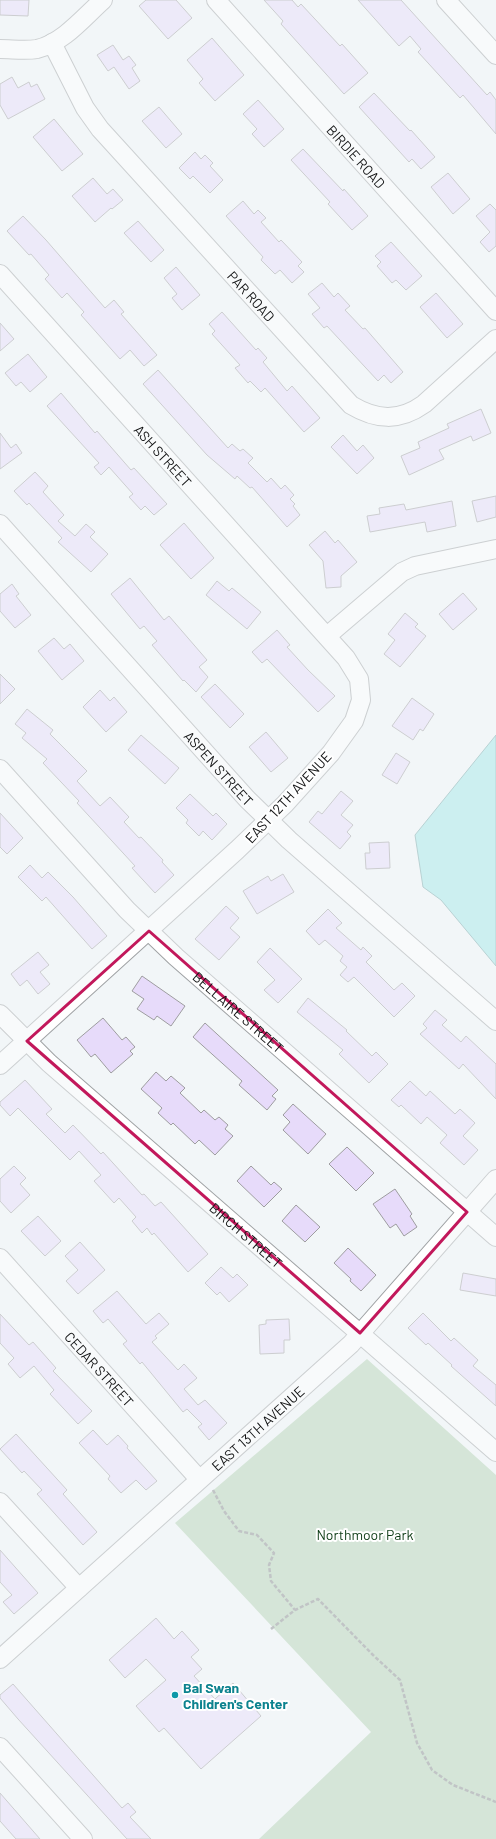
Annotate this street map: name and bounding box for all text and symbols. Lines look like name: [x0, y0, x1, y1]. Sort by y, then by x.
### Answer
street label: BIRDIE ROAD: [324, 121, 389, 191]
street label: PAR ROAD: [224, 267, 279, 324]
street label: ASH STREET: [131, 421, 196, 490]
street label: ASPEN STREET: [181, 727, 257, 809]
street label: EAST 12TH AVENUE: [241, 748, 335, 846]
street label: BELLAIRE STREET: [190, 968, 288, 1056]
street label: BIRCH STREET: [207, 1199, 286, 1271]
street label: CEDAR STREET: [62, 1328, 138, 1410]
street label: EAST 13TH AVENUE: [208, 1382, 307, 1474]
park label: Northmoor Park: [316, 1526, 414, 1543]
place label: Bal Swan Children's Center: [183, 1679, 288, 1712]
marker: Bal Swan Children's Center: [170, 1690, 180, 1700]

